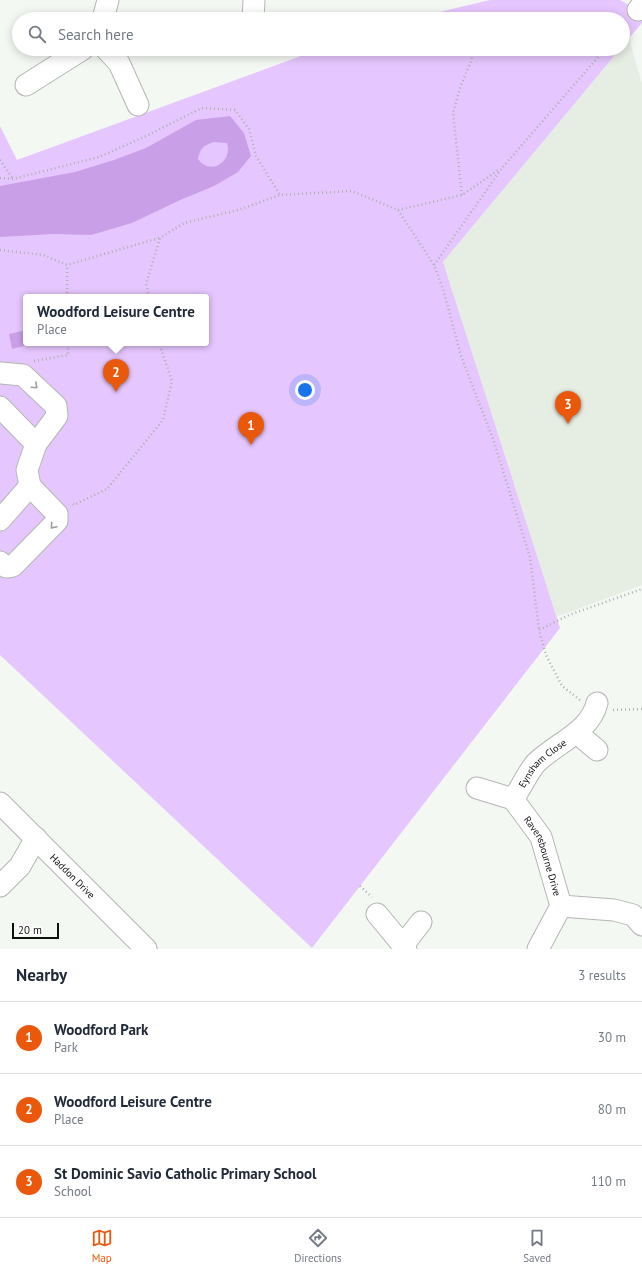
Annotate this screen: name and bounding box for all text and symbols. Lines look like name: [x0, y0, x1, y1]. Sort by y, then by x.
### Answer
search box: [12, 12, 630, 56]
icon: search: [26, 23, 48, 45]
text: Search here: [58, 25, 134, 44]
popup: [23, 294, 209, 346]
text: Woodford Leisure Centre: [37, 302, 195, 321]
text: Place: [37, 321, 67, 338]
pin: 2: [103, 359, 129, 392]
your location: [295, 380, 315, 400]
one-way arrow: [30, 381, 38, 388]
pin: 3: [555, 391, 581, 424]
pin: 1: [238, 412, 264, 445]
one-way arrow: [50, 521, 57, 529]
street label: Eynsham Close: [516, 736, 569, 790]
street label: Ravensbourne Drive: [521, 814, 564, 898]
street label: Haddon Drive: [47, 851, 98, 901]
scale bar: [12, 921, 59, 940]
text: 20 m: [18, 923, 42, 937]
text: Nearby: [16, 964, 67, 986]
text: 3 results: [578, 967, 626, 984]
text: Woodford Park: [54, 1020, 149, 1039]
text: 1: [25, 1029, 33, 1046]
text: 30 m: [598, 1029, 626, 1046]
text: Park: [54, 1039, 78, 1056]
text: Woodford Leisure Centre: [54, 1092, 212, 1111]
text: 2: [25, 1101, 33, 1118]
text: 80 m: [598, 1101, 626, 1118]
text: Place: [54, 1111, 84, 1128]
text: St Dominic Savio Catholic Primary School: [54, 1164, 317, 1183]
text: 3: [25, 1173, 33, 1190]
text: 110 m: [591, 1173, 626, 1190]
text: School: [54, 1183, 92, 1200]
tab: Map: [91, 1227, 113, 1265]
tab: Directions: [294, 1227, 342, 1265]
tab: Saved: [523, 1227, 551, 1265]

